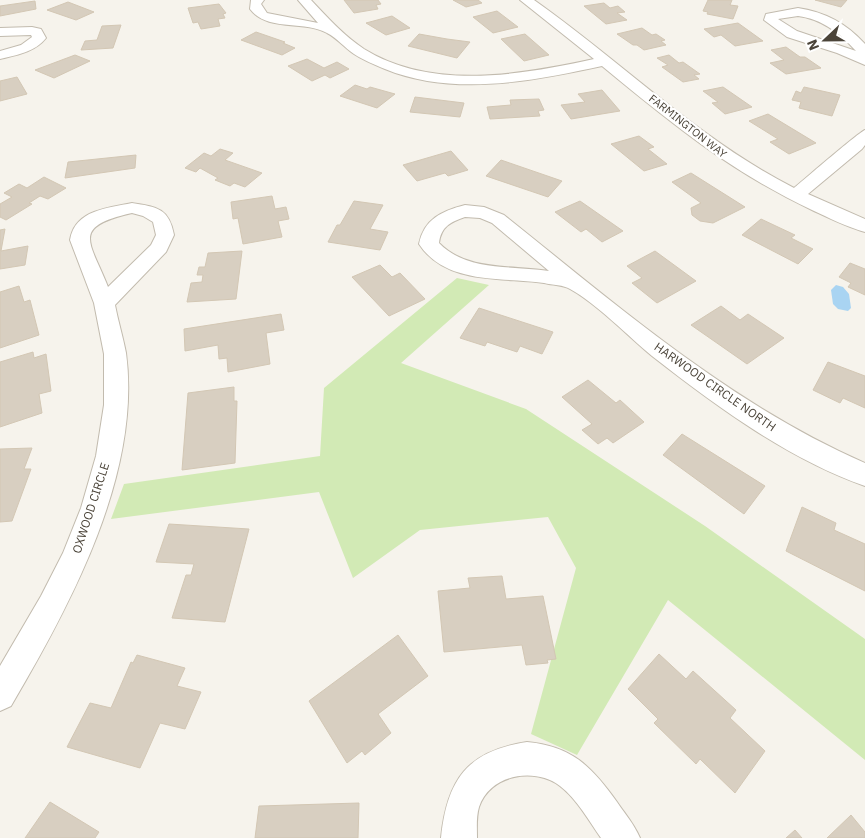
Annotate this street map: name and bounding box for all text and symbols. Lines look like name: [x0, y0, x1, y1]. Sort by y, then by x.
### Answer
north arrow: [800, 15, 850, 65]
text: N: [803, 37, 823, 53]
street label: FARMINGTON WAY: [646, 91, 730, 161]
street label: HARWOOD CIRCLE NORTH: [652, 339, 779, 434]
street label: OXWOOD CIRCLE: [69, 461, 112, 555]

